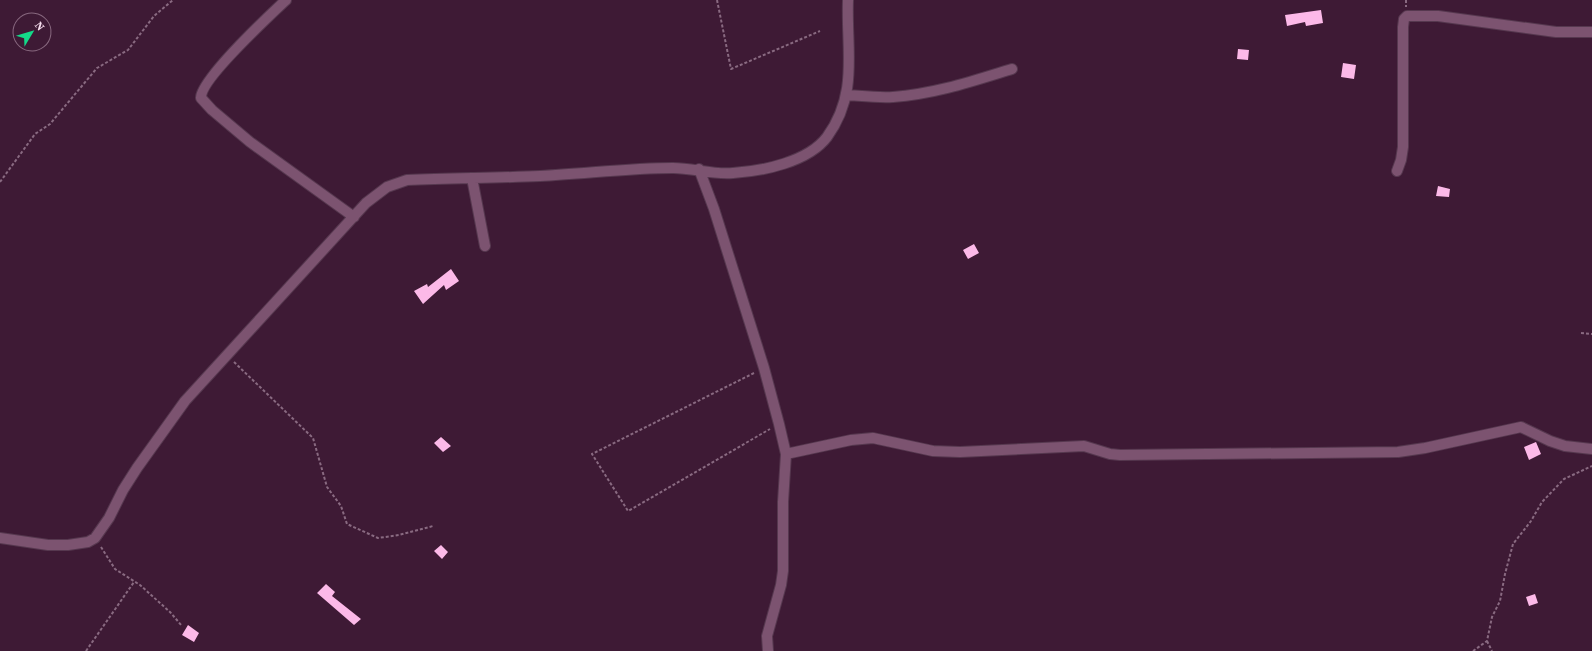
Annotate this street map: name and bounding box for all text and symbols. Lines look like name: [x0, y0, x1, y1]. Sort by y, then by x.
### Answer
north arrow: [12, 12, 52, 52]
text: N: [31, 18, 48, 34]

